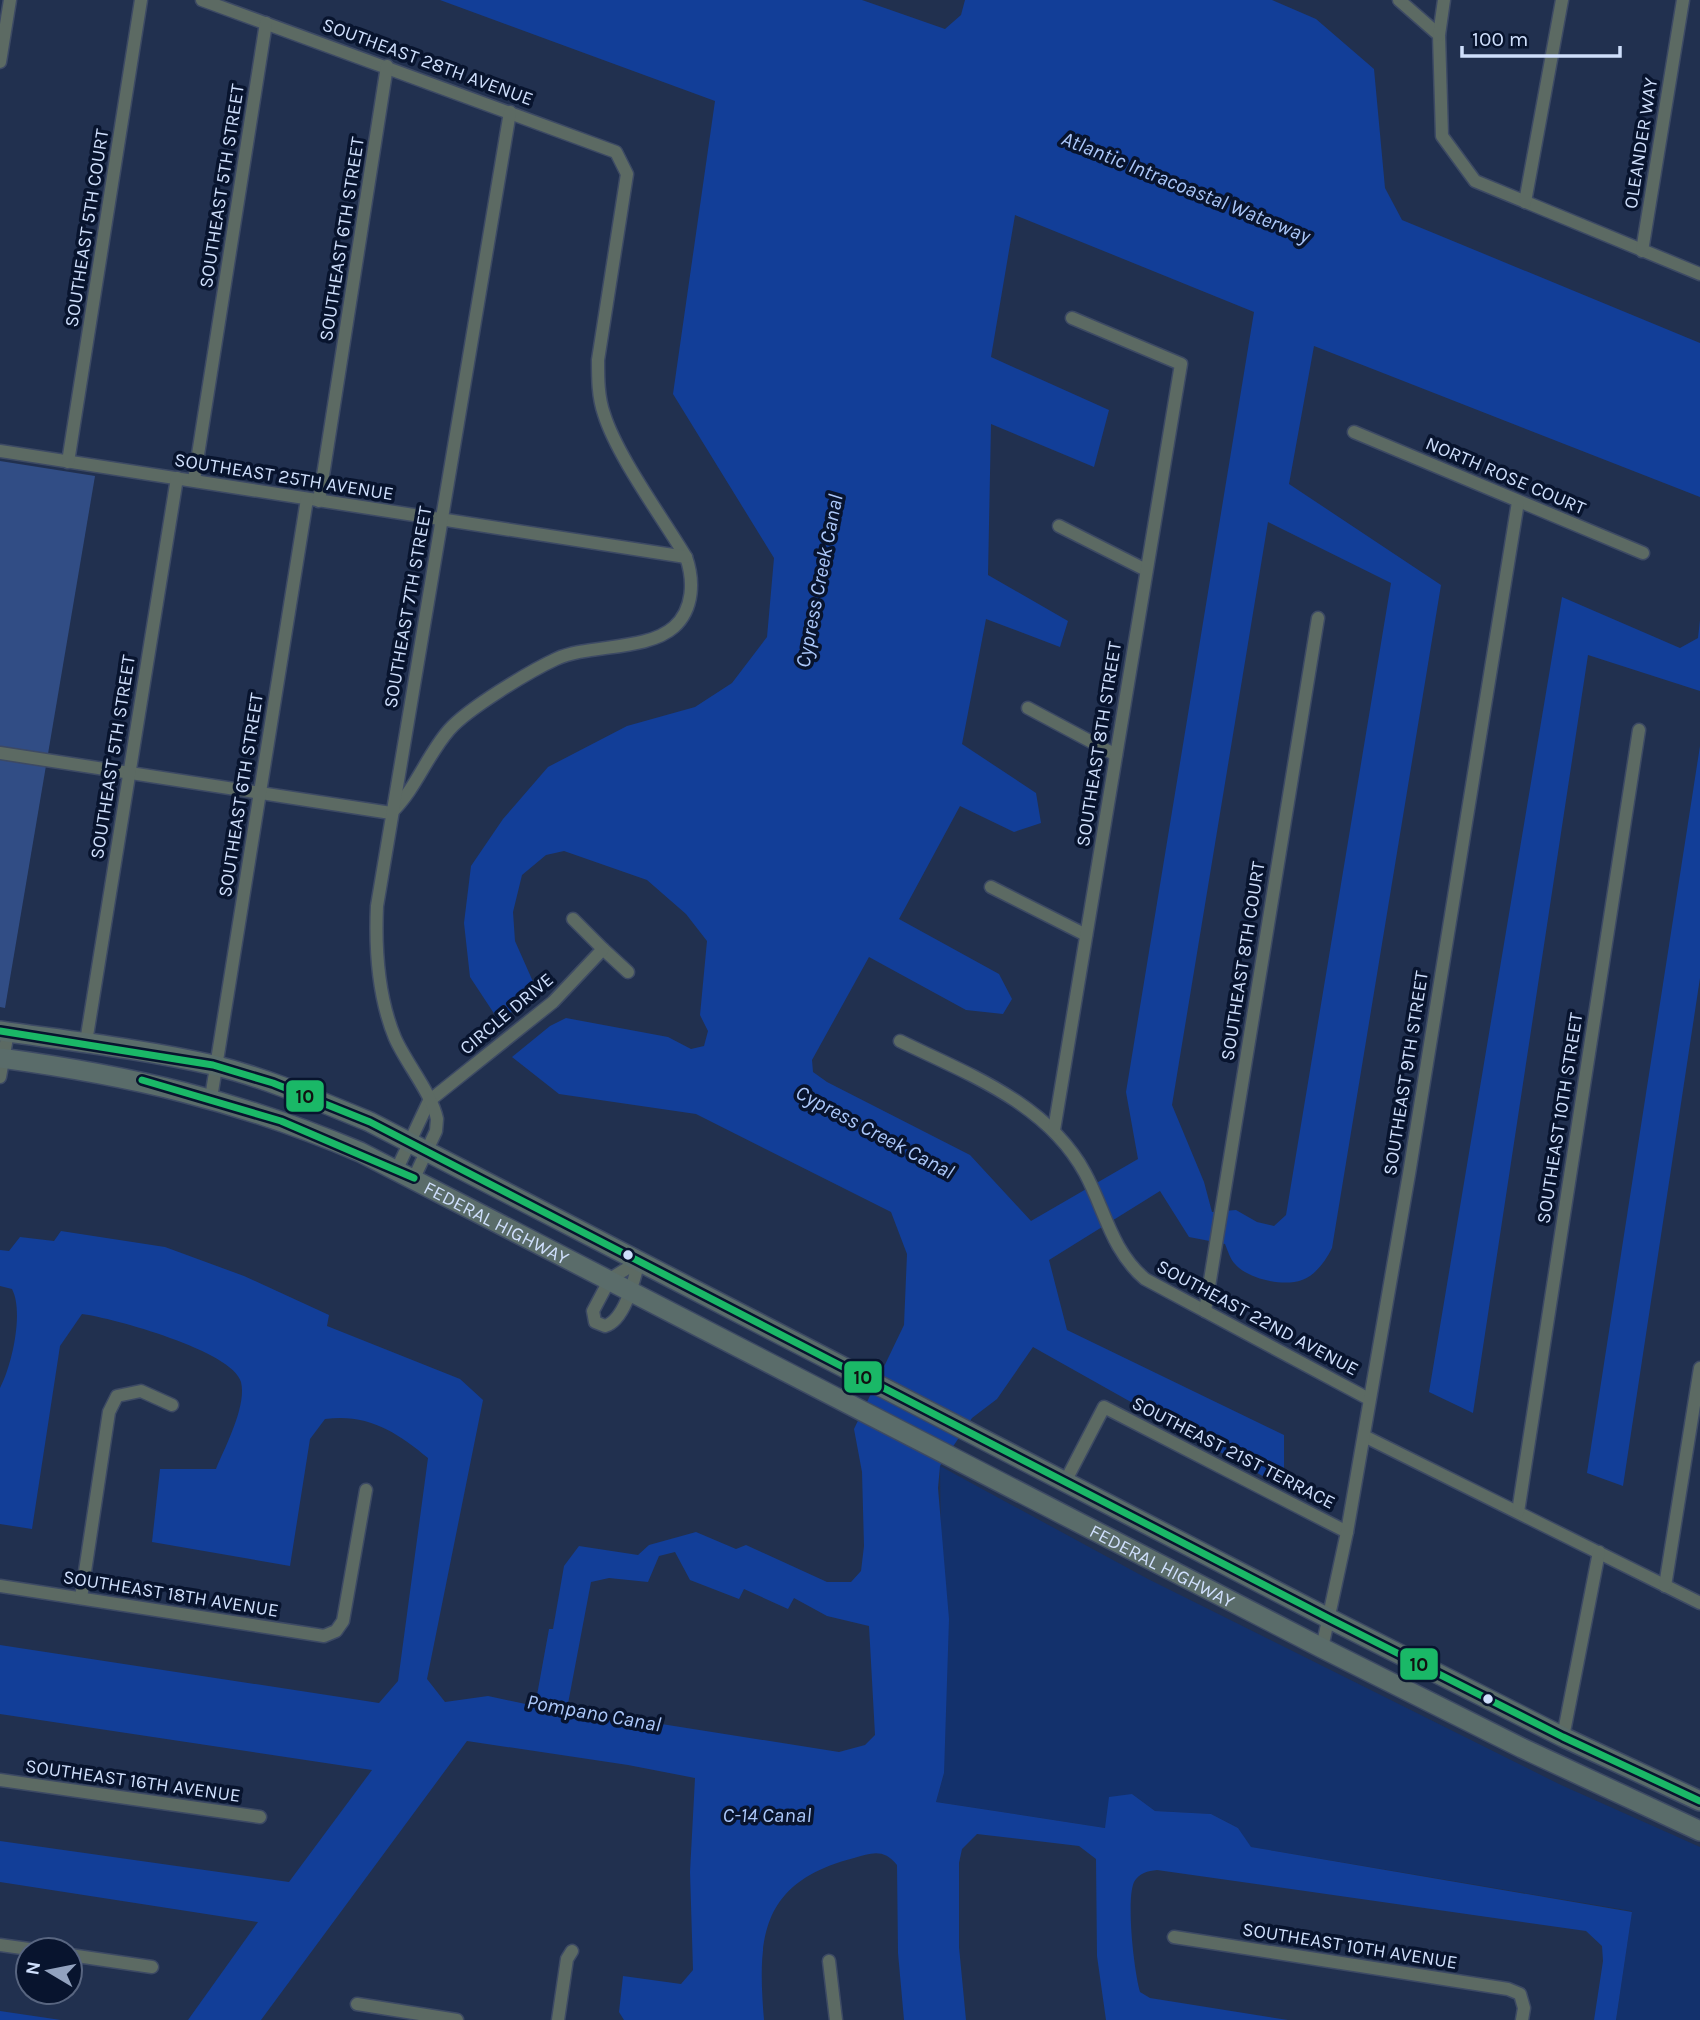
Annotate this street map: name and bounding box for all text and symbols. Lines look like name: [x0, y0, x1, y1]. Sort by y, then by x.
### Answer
street label: SOUTHEAST 28TH AVENUE: [319, 14, 536, 110]
scale bar: [1462, 14, 1620, 58]
text: 100 m: [1472, 27, 1529, 51]
street label: OLEANDER WAY: [1620, 76, 1662, 210]
street label: SOUTHEAST 5TH STREET: [195, 82, 249, 290]
water label: Atlantic Intracoastal Waterway: [1058, 126, 1315, 248]
street label: SOUTHEAST 5TH COURT: [60, 127, 114, 329]
street label: SOUTHEAST 6TH STREET: [315, 135, 369, 343]
street label: NORTH ROSE COURT: [1422, 432, 1589, 520]
street label: SOUTHEAST 25TH AVENUE: [173, 449, 395, 505]
water label: Cypress Creek Canal: [790, 492, 848, 670]
street label: SOUTHEAST 7TH STREET: [379, 504, 437, 710]
street label: SOUTHEAST 8TH STREET: [1072, 640, 1126, 848]
street label: SOUTHEAST 5TH STREET: [86, 653, 140, 861]
street label: SOUTHEAST 6TH STREET: [214, 691, 268, 899]
street label: SOUTHEAST 8TH COURT: [1216, 860, 1270, 1062]
street label: CIRCLE DRIVE: [455, 968, 558, 1059]
street label: SOUTHEAST 9TH STREET: [1379, 969, 1433, 1177]
street label: SOUTHEAST 10TH STREET: [1532, 1011, 1588, 1225]
line badge: 10: [285, 1079, 325, 1113]
water label: Cypress Creek Canal: [792, 1080, 958, 1184]
text: 10: [296, 1086, 314, 1108]
street label: FEDERAL HIGHWAY: [420, 1177, 573, 1270]
unlabelled marker: [621, 1248, 635, 1262]
street label: SOUTHEAST 22ND AVENUE: [1153, 1255, 1362, 1380]
line badge: 10: [843, 1360, 883, 1394]
text: 10: [854, 1367, 872, 1389]
street label: SOUTHEAST 21ST TERRACE: [1128, 1392, 1339, 1514]
street label: FEDERAL HIGHWAY: [1086, 1520, 1239, 1613]
street label: SOUTHEAST 18TH AVENUE: [61, 1566, 280, 1622]
line badge: 10: [1399, 1647, 1439, 1681]
text: 10: [1410, 1654, 1428, 1676]
water label: Pompano Canal: [525, 1689, 663, 1737]
unlabelled marker: [1481, 1692, 1495, 1706]
street label: SOUTHEAST 16TH AVENUE: [24, 1755, 242, 1807]
water label: C-14 Canal: [723, 1803, 811, 1827]
street label: SOUTHEAST 10TH AVENUE: [1241, 1918, 1459, 1974]
north arrow: [14, 1936, 84, 2006]
text: N: [21, 1960, 45, 1977]

